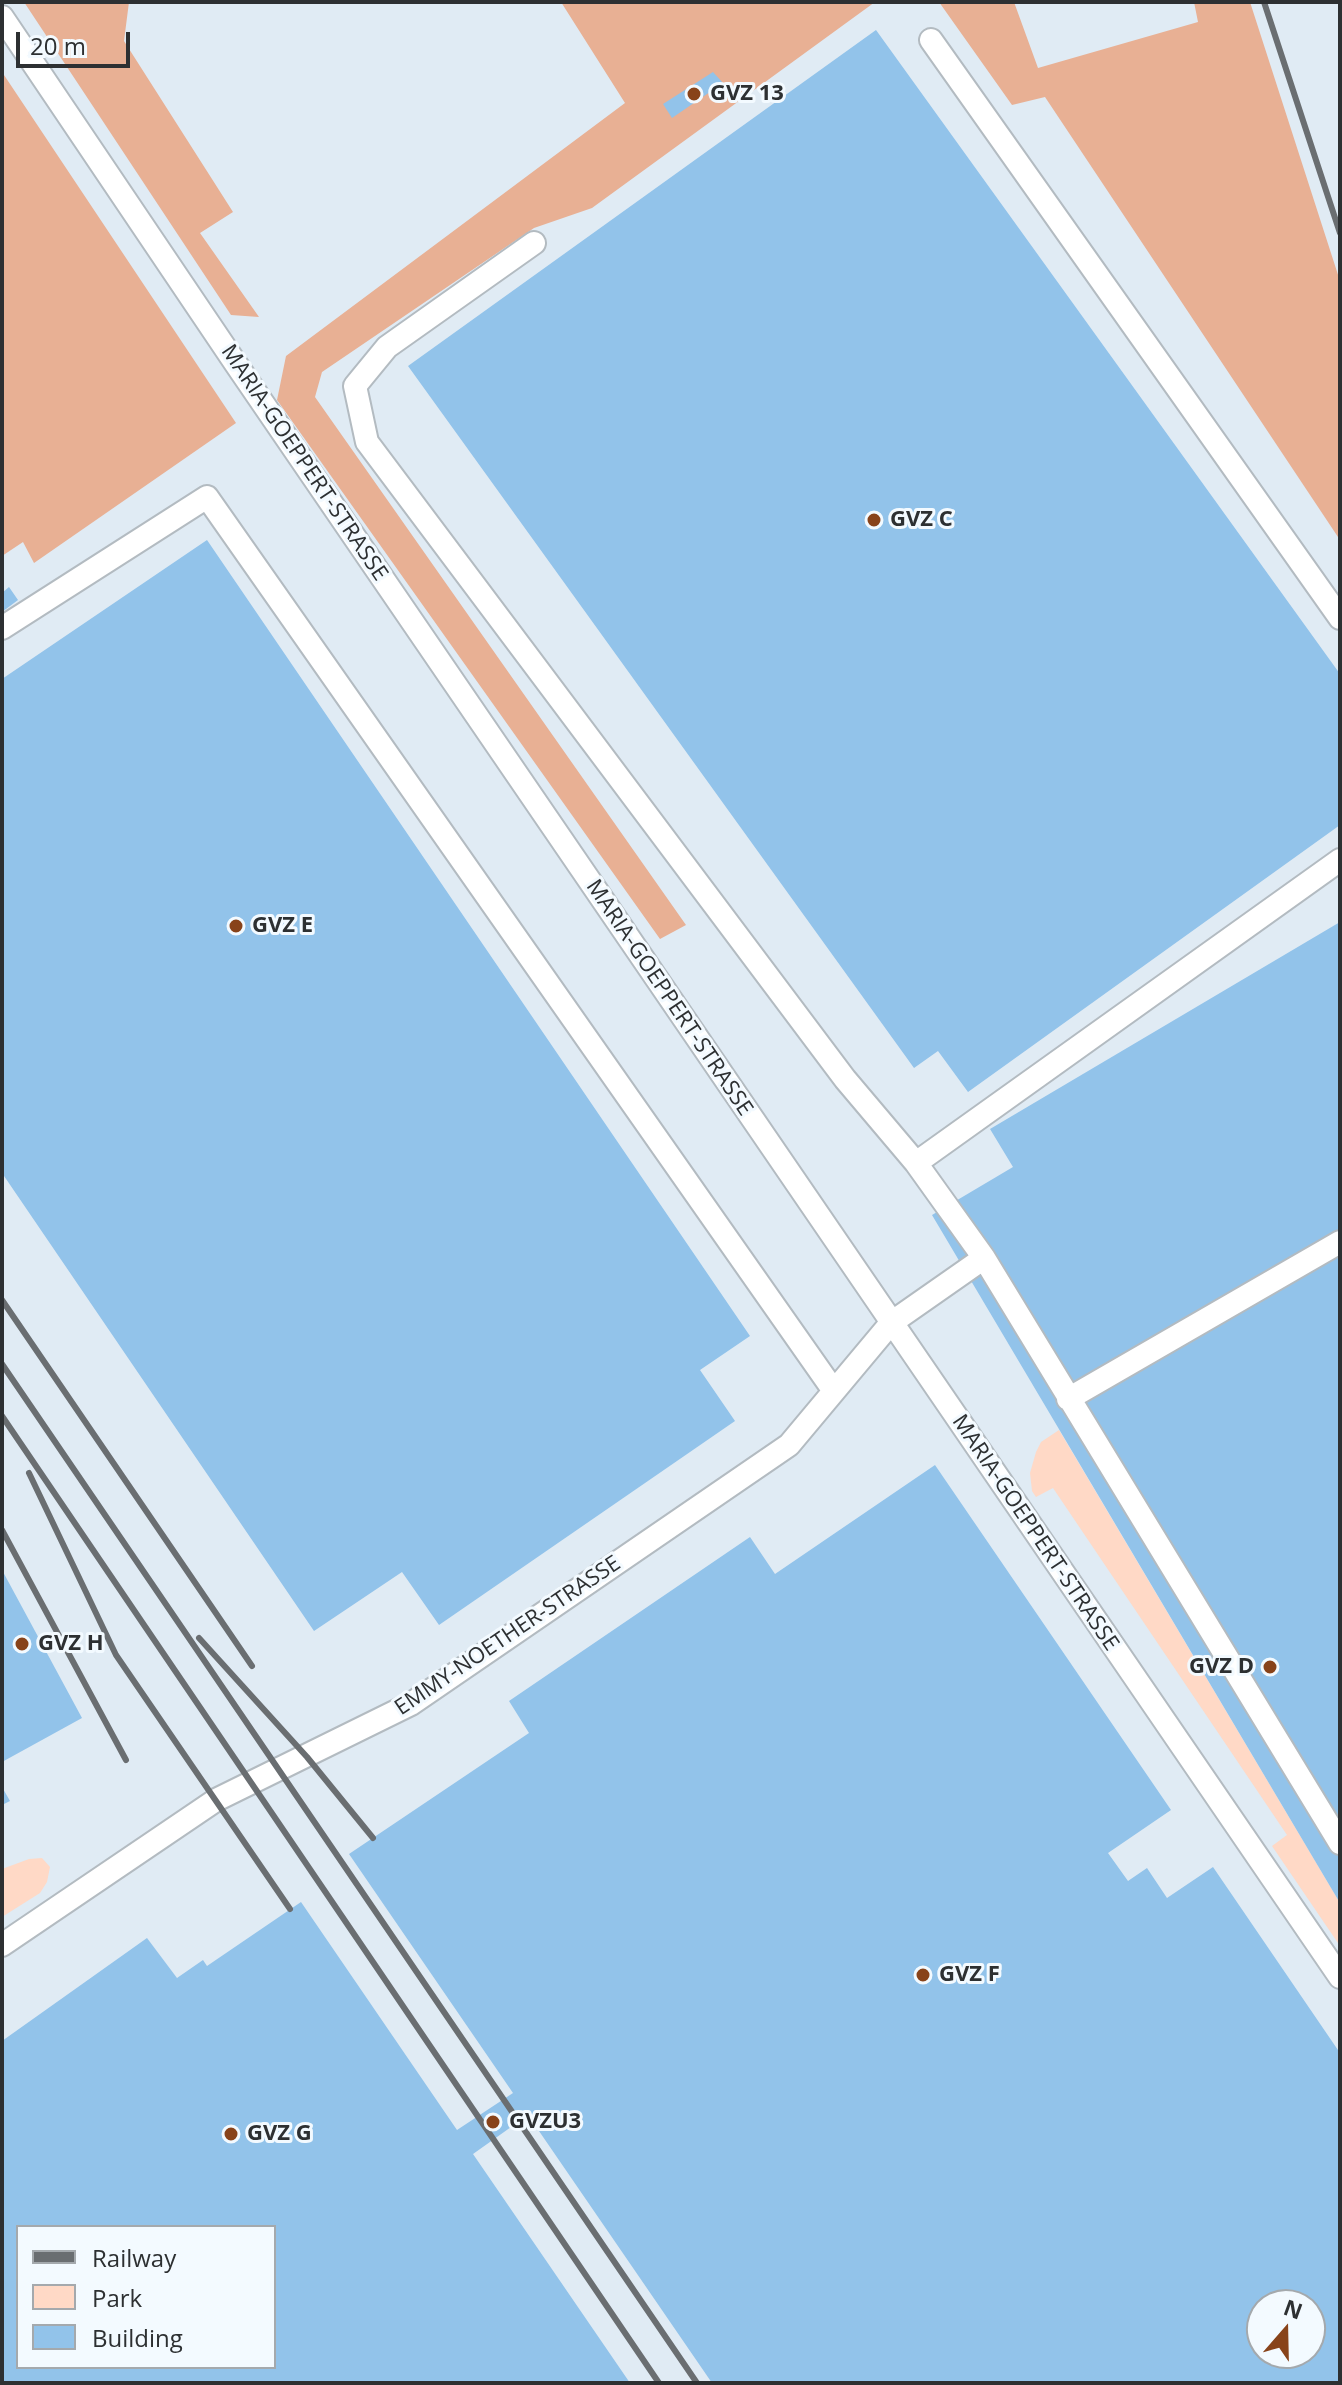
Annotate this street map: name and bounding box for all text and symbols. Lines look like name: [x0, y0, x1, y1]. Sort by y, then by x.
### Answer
scale bar: [20, 16, 134, 66]
text: 20 m: [30, 29, 86, 62]
place label: GVZ 13: [710, 81, 784, 107]
marker: GVZ 13: [685, 85, 703, 103]
street label: MARIA-GOEPPERT-STRASSE: [215, 340, 393, 586]
place label: GVZ C: [890, 507, 953, 533]
marker: GVZ C: [865, 511, 883, 529]
street label: MARIA-GOEPPERT-STRASSE: [580, 875, 758, 1121]
place label: GVZ E: [252, 913, 313, 939]
marker: GVZ E: [227, 917, 245, 935]
street label: MARIA-GOEPPERT-STRASSE: [946, 1410, 1124, 1656]
street label: EMMY-NOETHER-STRASSE: [390, 1551, 626, 1721]
place label: GVZ H: [38, 1631, 104, 1657]
marker: GVZ H: [13, 1635, 31, 1653]
place label: GVZ D: [1189, 1654, 1254, 1680]
marker: GVZ D: [1261, 1658, 1279, 1676]
place label: GVZ F: [939, 1962, 1000, 1988]
marker: GVZ F: [914, 1966, 932, 1984]
place label: GVZU3: [509, 2109, 581, 2135]
marker: GVZU3: [484, 2113, 502, 2131]
place label: GVZ G: [247, 2121, 312, 2147]
marker: GVZ G: [222, 2125, 240, 2143]
legend: [16, 2225, 276, 2369]
text: Railway: [92, 2241, 176, 2274]
text: Park: [92, 2281, 142, 2314]
north arrow: [1246, 2289, 1326, 2369]
text: N: [1280, 2291, 1307, 2325]
text: Building: [92, 2321, 183, 2354]

